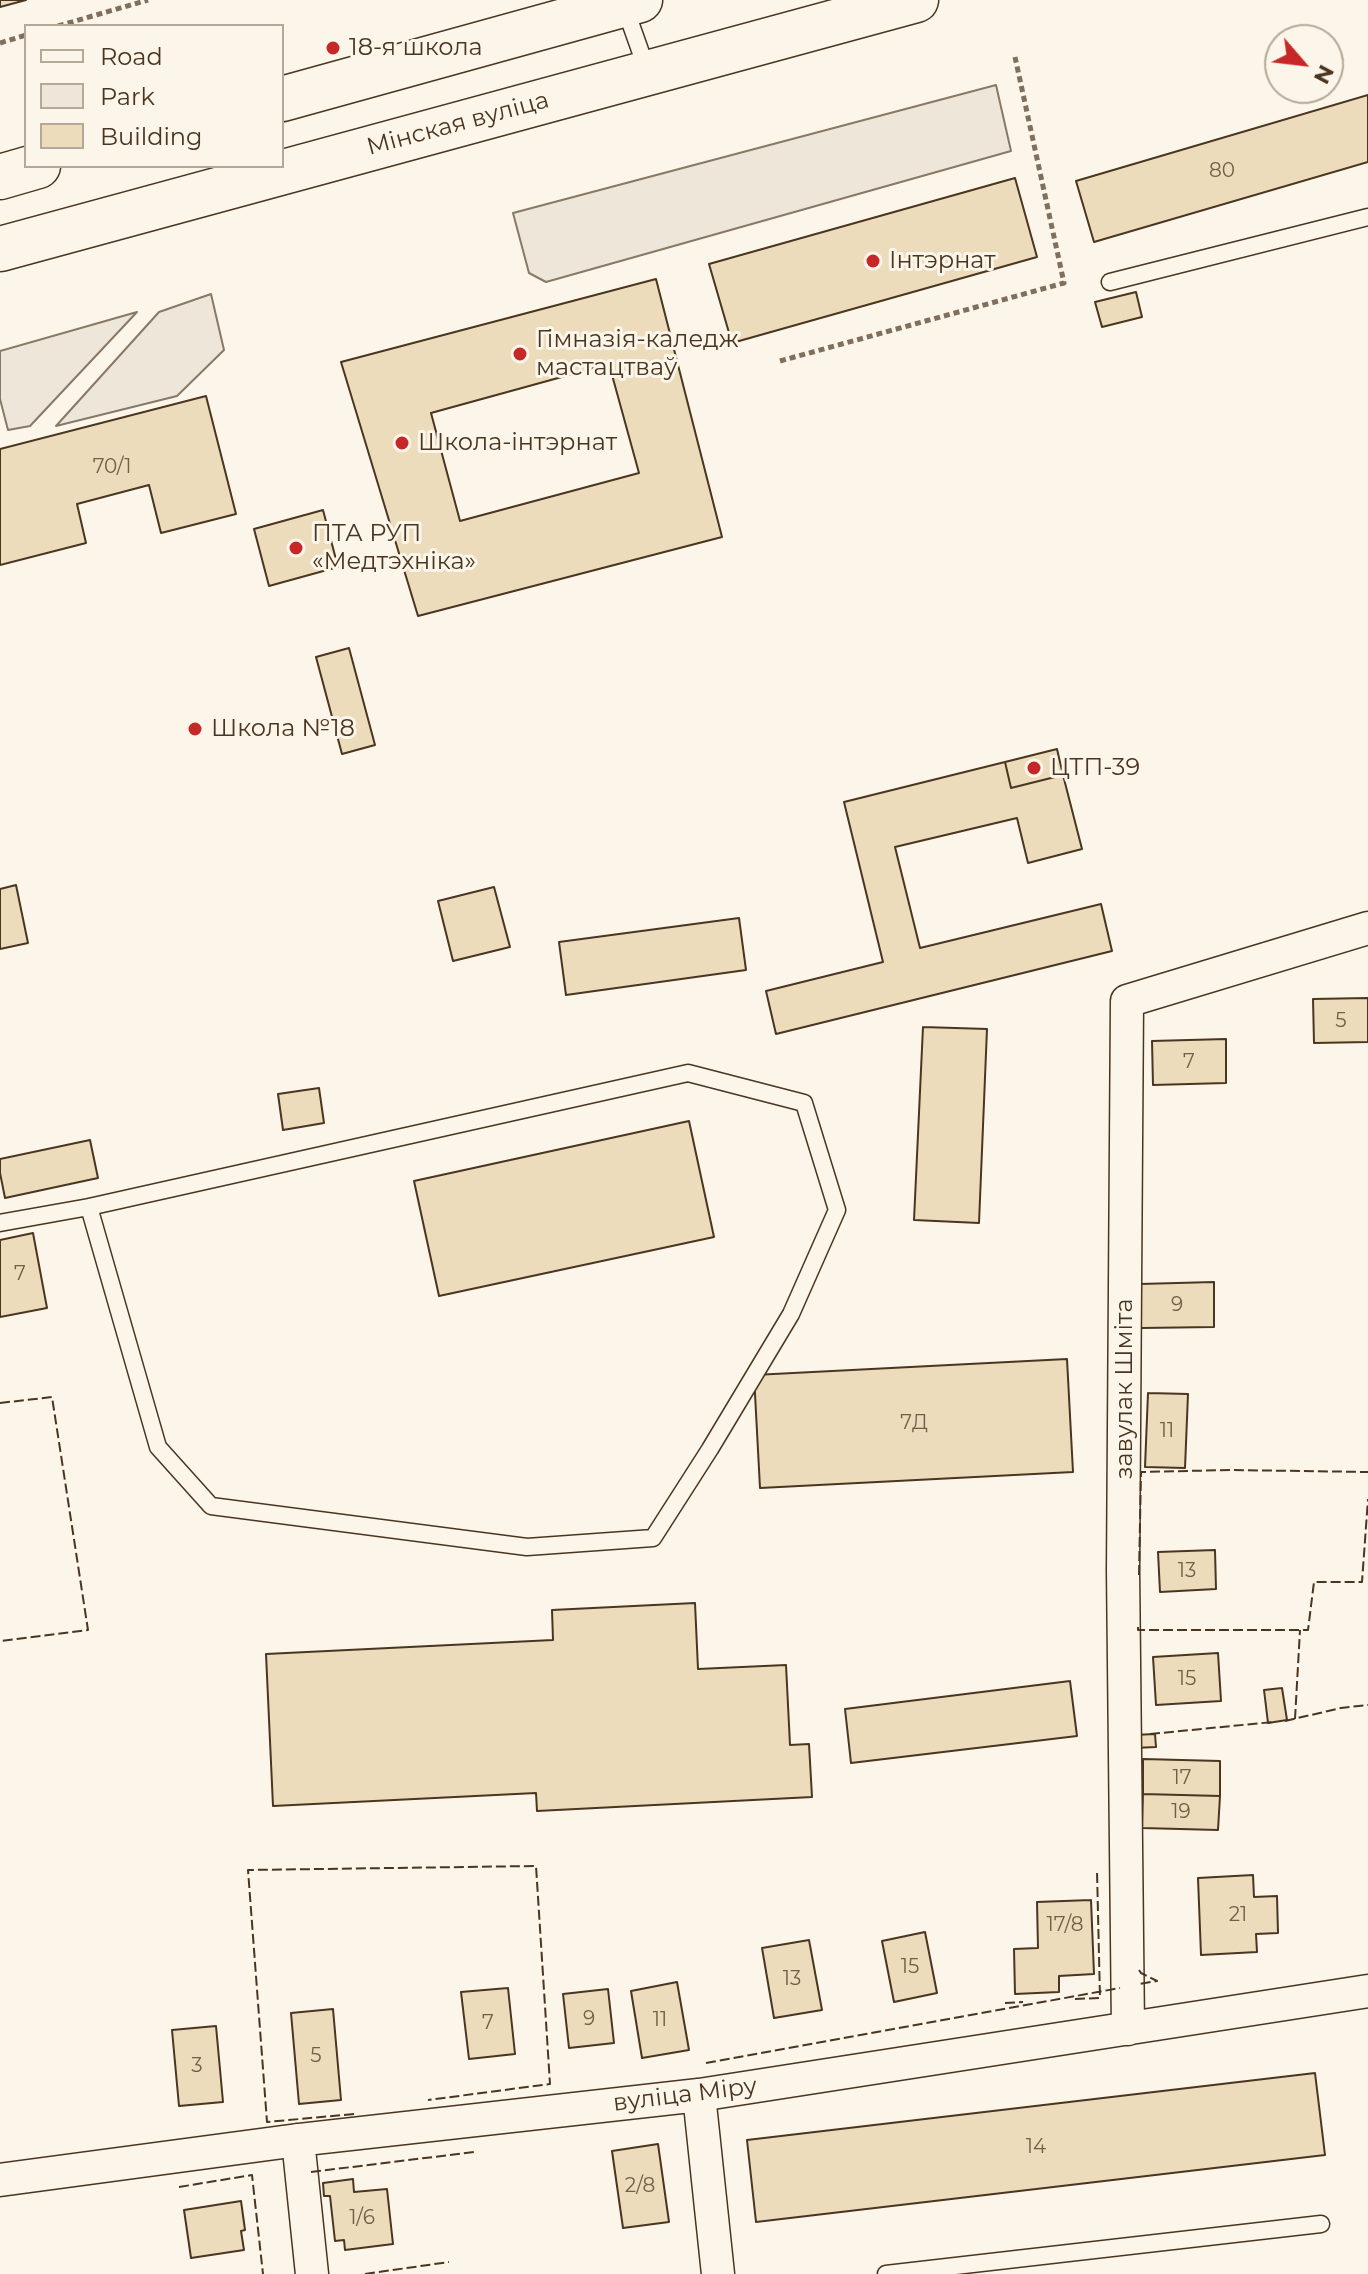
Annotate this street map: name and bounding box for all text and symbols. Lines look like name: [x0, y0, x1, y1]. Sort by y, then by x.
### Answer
legend: [24, 24, 284, 168]
north arrow: [1264, 24, 1344, 104]
place label: 18-я школа: [349, 34, 483, 62]
marker: 18-я школа: [324, 39, 342, 57]
text: Road: [100, 42, 163, 71]
text: N: [1308, 60, 1340, 89]
text: Park: [100, 82, 155, 111]
street label: Мінская вуліца: [364, 86, 552, 162]
text: Building: [100, 122, 203, 151]
house number: 80: [1209, 159, 1235, 183]
place label: Інтэрнат: [889, 247, 996, 275]
marker: Інтэрнат: [864, 252, 882, 270]
place label: Гімназія-каледж мастацтваў: [536, 326, 739, 382]
marker: Гімназія-каледж мастацтваў: [511, 345, 529, 363]
place label: Школа-інтэрнат: [418, 429, 617, 457]
marker: Школа-інтэрнат: [393, 434, 411, 452]
house number: 70/1: [93, 455, 131, 479]
place label: ПТА РУП «Медтэхніка»: [312, 520, 476, 576]
marker: ПТА РУП «Медтэхніка»: [287, 539, 305, 557]
place label: Школа №18: [211, 715, 355, 743]
marker: Школа №18: [186, 720, 204, 738]
place label: ЦТП-39: [1050, 754, 1140, 782]
marker: ЦТП-39: [1025, 759, 1043, 777]
house number: 5: [1335, 1009, 1347, 1033]
house number: 7: [1183, 1050, 1195, 1074]
house number: 7: [14, 1262, 26, 1286]
house number: 9: [1171, 1293, 1183, 1317]
street label: завулак Шміта: [1111, 1299, 1139, 1479]
house number: 7Д: [900, 1411, 928, 1435]
house number: 11: [1160, 1419, 1174, 1443]
house number: 13: [1178, 1559, 1196, 1583]
house number: 15: [1178, 1667, 1196, 1691]
house number: 17: [1173, 1766, 1191, 1790]
house number: 19: [1171, 1800, 1191, 1824]
house number: 21: [1229, 1903, 1247, 1927]
house number: 17/8: [1046, 1913, 1084, 1937]
house number: 15: [901, 1955, 919, 1979]
house number: 13: [783, 1967, 801, 1991]
house number: 9: [583, 2007, 595, 2031]
house number: 11: [653, 2008, 667, 2032]
house number: 7: [482, 2011, 494, 2035]
house number: 5: [310, 2044, 322, 2068]
house number: 3: [191, 2054, 203, 2078]
street label: вуліца Міру: [611, 2072, 759, 2118]
house number: 14: [1026, 2135, 1046, 2159]
house number: 2/8: [625, 2174, 655, 2198]
house number: 1/6: [349, 2206, 375, 2230]

